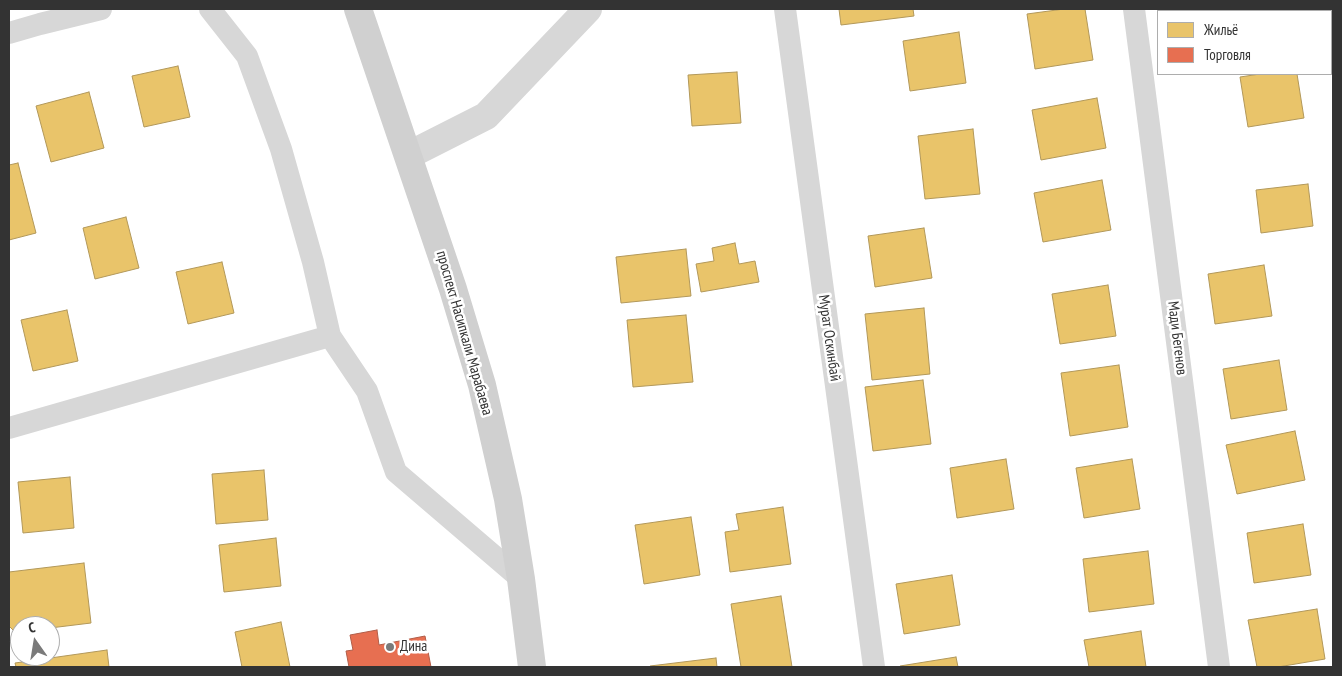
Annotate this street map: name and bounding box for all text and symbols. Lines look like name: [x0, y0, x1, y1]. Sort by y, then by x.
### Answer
legend: [1157, 10, 1332, 75]
text: Жильё: [1204, 20, 1238, 39]
text: Торговля: [1204, 45, 1251, 64]
street label: проспект Насипкали Марабаева: [432, 249, 496, 417]
street label: Мурат Оскинбай: [814, 294, 844, 382]
street label: Мади Бегенов: [1164, 300, 1190, 376]
north arrow: [10, 616, 60, 666]
text: С: [27, 618, 37, 637]
place label: Дина: [400, 638, 427, 656]
marker: Дина: [384, 641, 396, 653]

